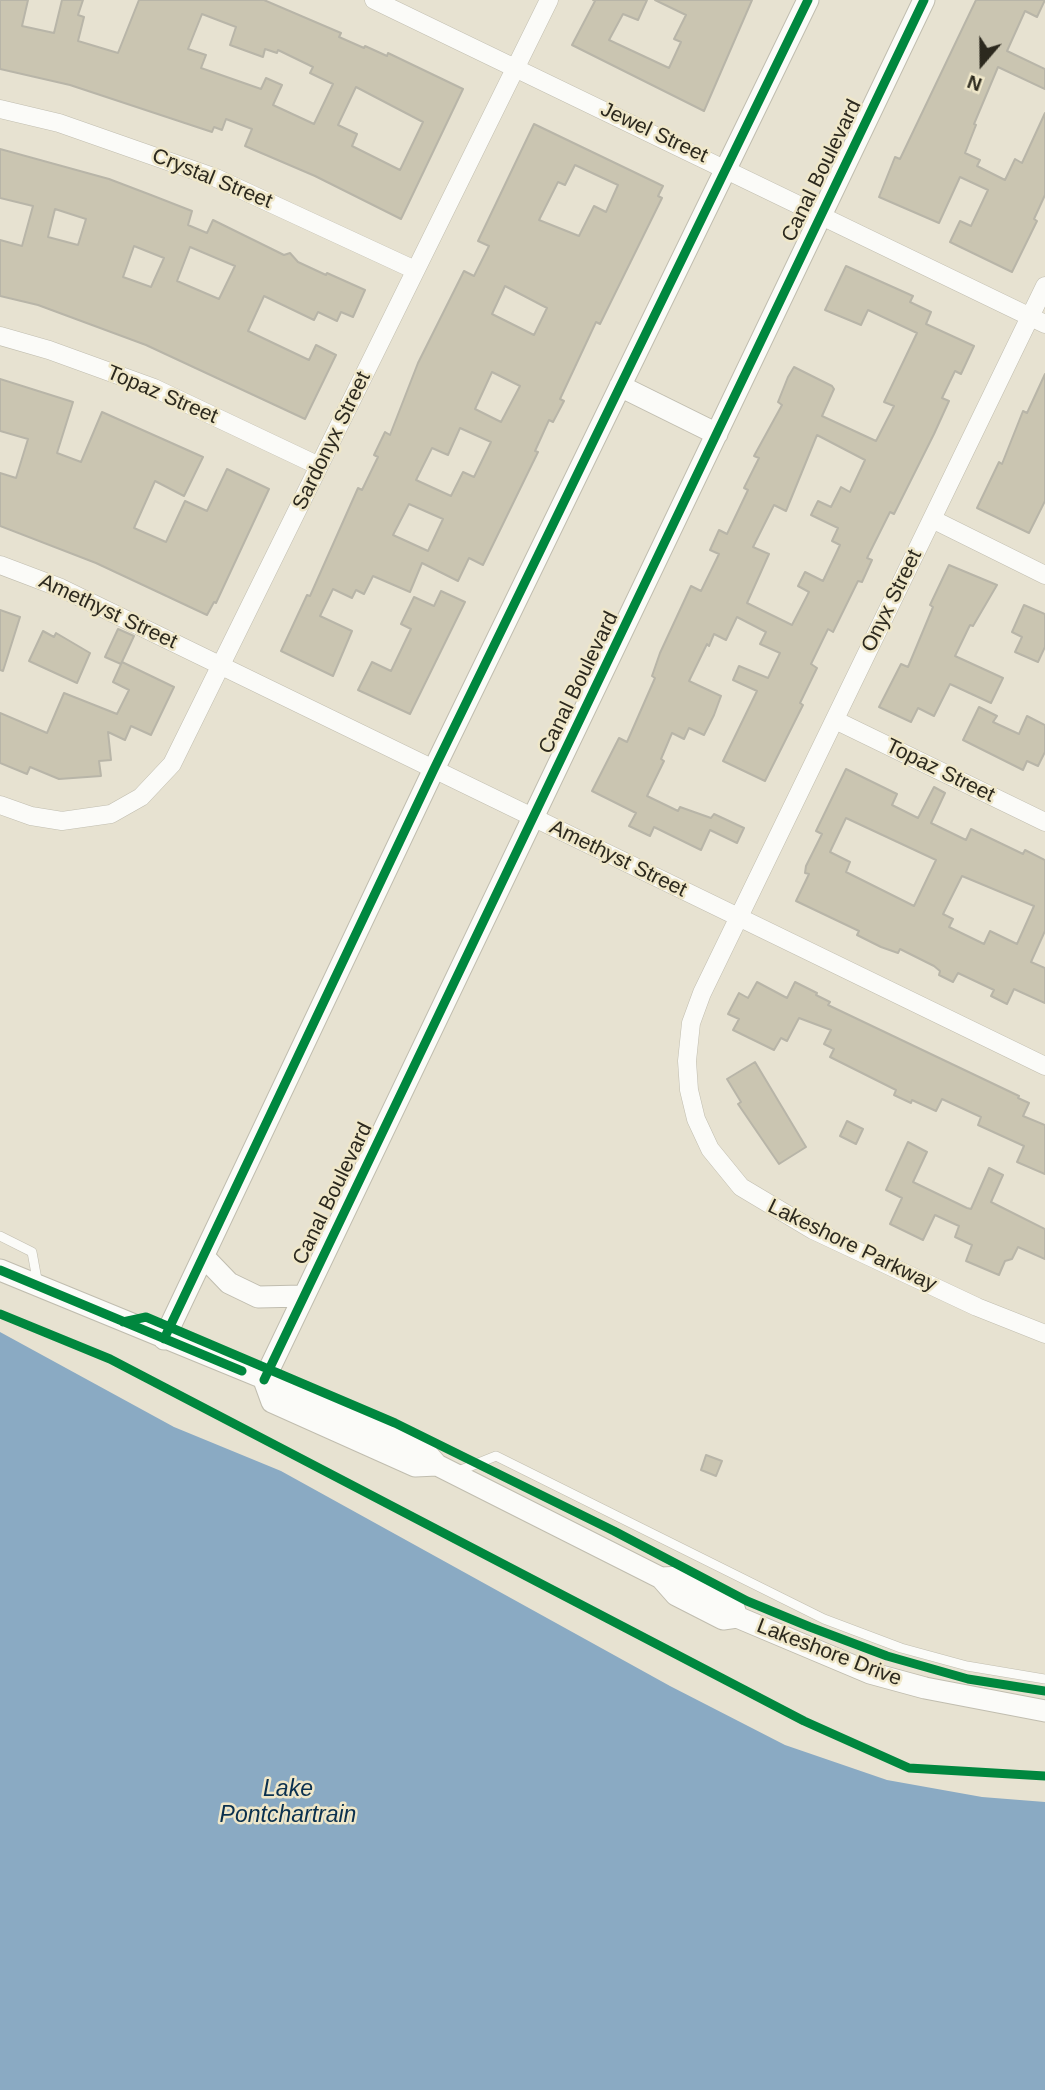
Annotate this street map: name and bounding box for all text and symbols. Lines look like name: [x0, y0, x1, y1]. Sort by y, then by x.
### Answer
north arrow: [947, 28, 1017, 98]
text: N: [965, 71, 985, 95]
street label: Canal Boulevard: [777, 96, 867, 246]
street label: Jewel Street: [596, 97, 712, 169]
street label: Crystal Street: [148, 143, 276, 215]
street label: Topaz Street: [103, 360, 221, 430]
street label: Sardonyx Street: [288, 368, 376, 514]
street label: Onyx Street: [856, 546, 928, 656]
street label: Amethyst Street: [35, 569, 181, 655]
street label: Canal Boulevard: [534, 608, 624, 758]
street label: Topaz Street: [881, 734, 999, 808]
street label: Amethyst Street: [545, 815, 691, 903]
street label: Canal Boulevard: [288, 1119, 378, 1269]
street label: Lakeshore Parkway: [764, 1194, 940, 1298]
street label: Lakeshore Drive: [753, 1614, 905, 1692]
water label: Lake Pontchartrain: [220, 1776, 356, 1830]

